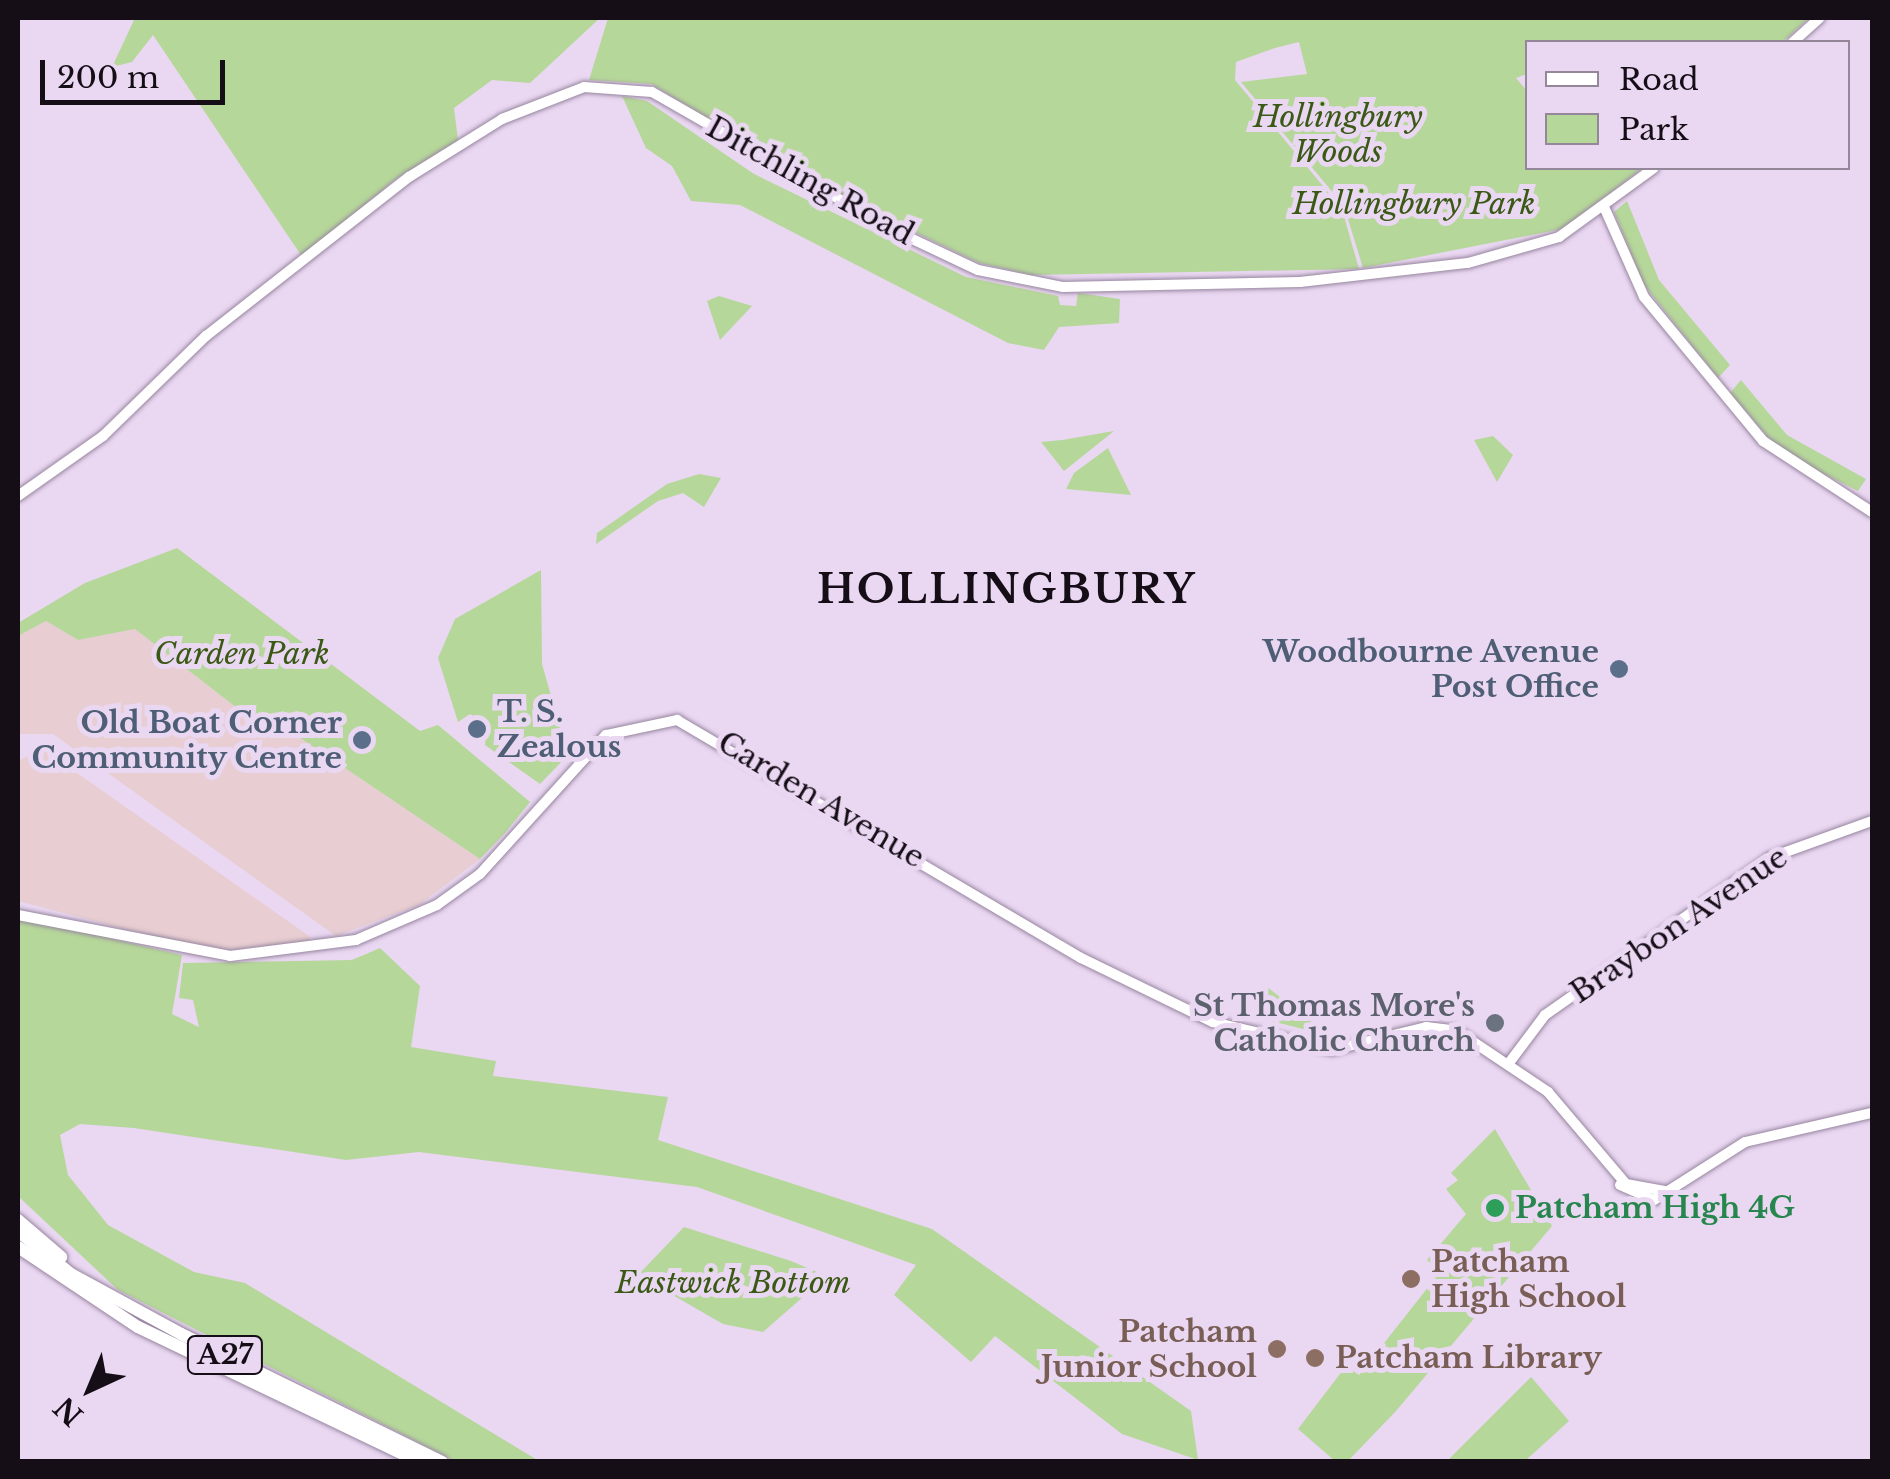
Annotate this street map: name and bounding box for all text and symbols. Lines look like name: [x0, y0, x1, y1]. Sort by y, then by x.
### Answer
scale bar: [45, 40, 230, 102]
legend: [1525, 40, 1850, 170]
text: 200 m: [57, 59, 159, 96]
text: Road: [1619, 61, 1699, 98]
park label: Hollingbury Woods: [1253, 99, 1423, 170]
street label: Ditchling Road: [700, 109, 920, 253]
text: Park: [1619, 111, 1689, 148]
park label: Hollingbury Park: [1293, 186, 1535, 222]
district label: HOLLINGBURY: [817, 565, 1197, 613]
place label: Woodbourne Avenue Post Office: [1262, 634, 1599, 704]
park label: Carden Park: [154, 636, 330, 672]
marker: Woodbourne Avenue Post Office: [1608, 658, 1630, 680]
place label: T. S. Zealous: [497, 694, 621, 764]
place label: Old Boat Corner Community Centre: [31, 705, 342, 776]
marker: T. S. Zealous: [466, 718, 488, 740]
street label: Carden Avenue: [711, 724, 931, 876]
marker: Old Boat Corner Community Centre: [351, 729, 373, 751]
street label: Braybon Avenue: [1563, 839, 1795, 1011]
place label: St Thomas More's Catholic Church: [1192, 988, 1475, 1058]
marker: St Thomas More's Catholic Church: [1484, 1012, 1506, 1034]
place label: Patcham High 4G: [1515, 1190, 1795, 1226]
marker: Patcham High 4G: [1484, 1197, 1506, 1219]
place label: Patcham High School: [1431, 1244, 1626, 1314]
park label: Eastwick Bottom: [615, 1265, 851, 1301]
marker: Patcham High School: [1400, 1268, 1422, 1290]
place label: Patcham Junior School: [1040, 1314, 1257, 1384]
road number: A27: [185, 1332, 265, 1378]
marker: Patcham Junior School: [1266, 1338, 1288, 1360]
north arrow: [40, 1339, 140, 1439]
place label: Patcham Library: [1335, 1340, 1602, 1376]
marker: Patcham Library: [1304, 1347, 1326, 1369]
text: N: [47, 1389, 90, 1433]

